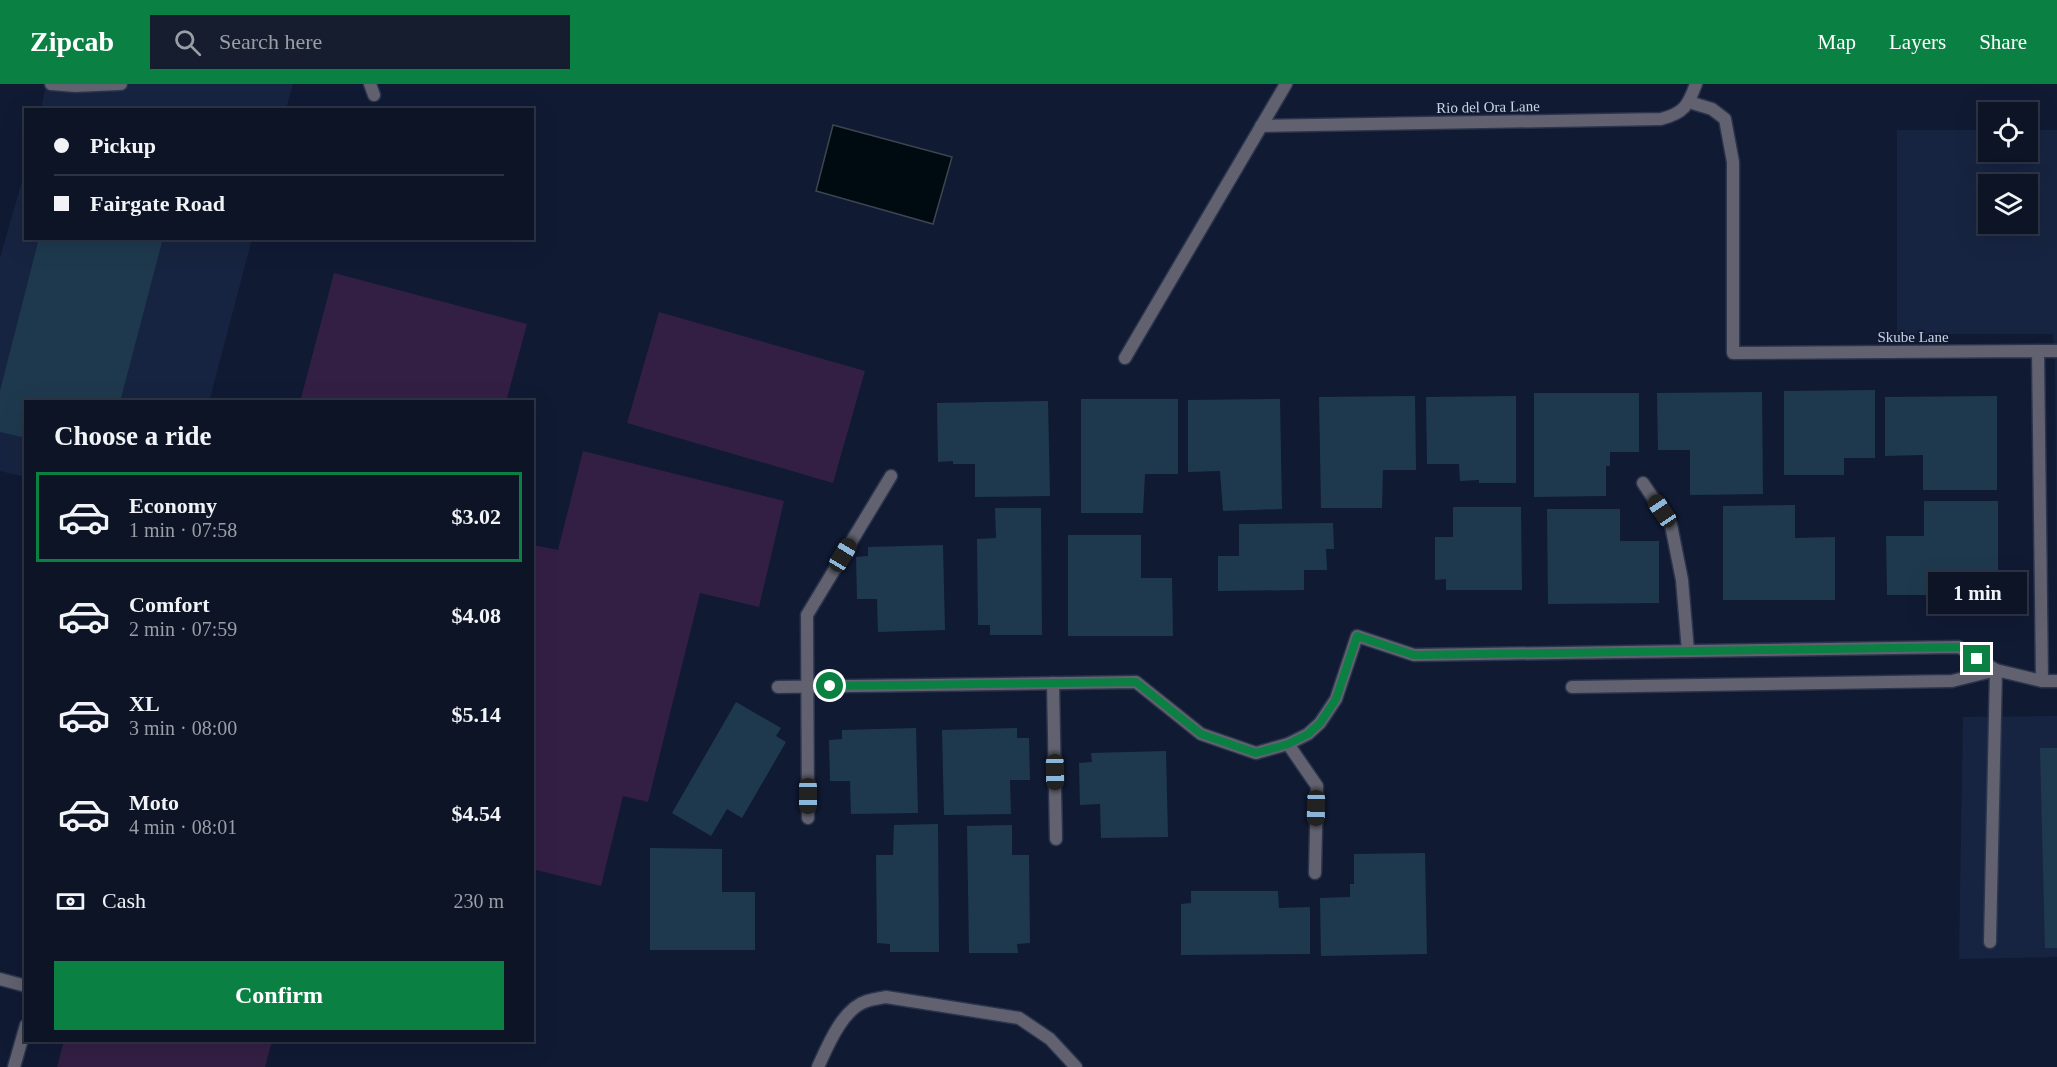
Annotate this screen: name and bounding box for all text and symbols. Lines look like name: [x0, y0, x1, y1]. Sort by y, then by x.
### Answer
search box: [150, 15, 570, 69]
text: Zipcab: [30, 26, 114, 57]
icon: search: [171, 26, 204, 59]
text: Search here: [219, 29, 322, 54]
text: Map: [1818, 30, 1856, 54]
text: Layers: [1889, 30, 1946, 54]
text: Share: [1979, 30, 2027, 54]
street label: Rio del Ora Lane: [1436, 98, 1540, 116]
map controls: [1978, 102, 2038, 234]
button: locate: [1978, 102, 2038, 162]
text: Pickup: [90, 133, 156, 158]
button: layers: [1978, 174, 2038, 234]
text: Fairgate Road: [90, 191, 225, 216]
street label: Skube Lane: [1877, 329, 1949, 345]
text: Choose a ride: [54, 421, 212, 451]
icon: car: [57, 490, 111, 544]
car: [1644, 491, 1680, 531]
text: Economy: [129, 493, 217, 518]
text: $3.02: [452, 504, 501, 529]
text: 1 min · 07:58: [129, 519, 237, 541]
car: [826, 535, 860, 575]
callout: 1 min: [1928, 572, 2026, 614]
text: 1 min: [1953, 582, 2002, 604]
icon: car: [57, 589, 111, 643]
text: Comfort: [129, 592, 210, 617]
text: $4.08: [452, 603, 501, 628]
text: 2 min · 07:59: [129, 618, 237, 640]
route end: [1963, 645, 1990, 672]
route start: [816, 672, 843, 699]
icon: car: [57, 688, 111, 742]
text: XL: [129, 691, 160, 716]
text: $5.14: [452, 702, 501, 727]
text: 3 min · 08:00: [129, 717, 237, 739]
car: [1046, 754, 1064, 790]
car: [799, 778, 817, 814]
icon: car: [57, 787, 111, 841]
text: Moto: [129, 790, 179, 815]
car: [1307, 790, 1325, 826]
text: $4.54: [452, 801, 501, 826]
text: 4 min · 08:01: [129, 816, 237, 838]
icon: cash: [54, 885, 87, 918]
text: Cash: [102, 888, 146, 913]
text: 230 m: [453, 890, 504, 912]
button: Confirm: [54, 961, 504, 1030]

